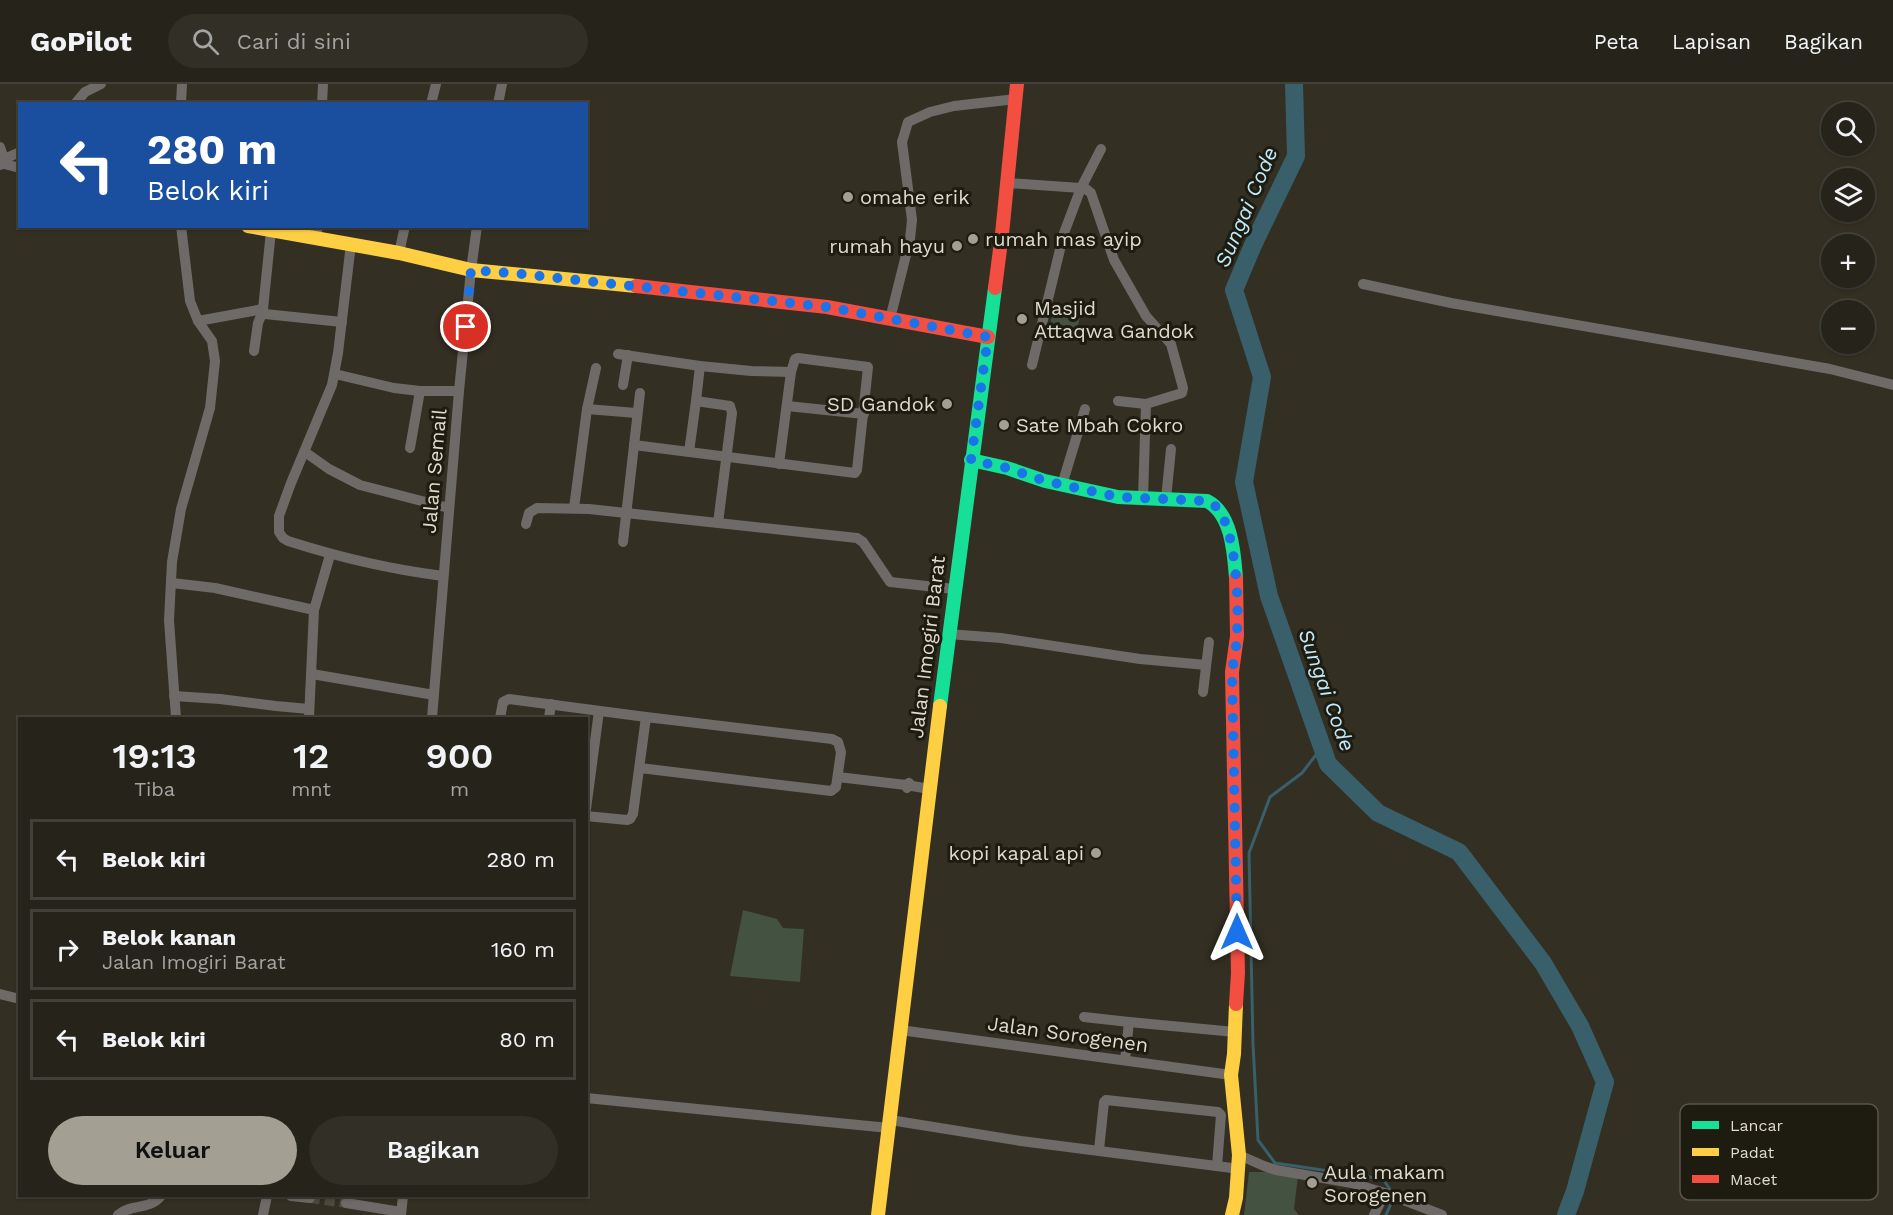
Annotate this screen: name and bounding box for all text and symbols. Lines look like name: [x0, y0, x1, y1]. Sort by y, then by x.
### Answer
search box: [168, 14, 588, 68]
text: GoPilot: [30, 25, 132, 58]
icon: search: [189, 25, 222, 58]
text: Cari di sini: [237, 29, 351, 54]
text: Peta: [1594, 29, 1639, 54]
text: Lapisan: [1672, 29, 1751, 54]
text: Bagikan: [1784, 29, 1863, 54]
map controls: [1821, 102, 1875, 354]
button: search: [1821, 102, 1875, 156]
text: 280 m: [147, 125, 277, 174]
icon: left: [48, 126, 126, 204]
water label: Sungai Code: [1209, 143, 1283, 271]
button: layers: [1821, 168, 1875, 222]
text: Belok kiri: [147, 175, 269, 207]
place label: omahe erik: [860, 185, 969, 209]
marker: omahe erik: [841, 190, 855, 204]
place label: rumah mas ayip: [985, 227, 1142, 251]
marker: rumah mas ayip: [966, 232, 980, 246]
place label: rumah hayu: [829, 234, 945, 258]
button: +: [1821, 234, 1875, 288]
marker: rumah hayu: [950, 239, 964, 253]
place label: Masjid Attaqwa Gandok: [1034, 296, 1194, 343]
button: −: [1821, 300, 1875, 354]
pin: [440, 301, 491, 352]
icon: arrive: [449, 310, 482, 343]
marker: Masjid Attaqwa Gandok: [1015, 312, 1029, 326]
place label: SD Gandok: [827, 392, 935, 416]
marker: SD Gandok: [940, 397, 954, 411]
street label: Jalan Semail: [417, 408, 451, 534]
place label: Sate Mbah Cokro: [1016, 413, 1183, 437]
marker: Sate Mbah Cokro: [997, 418, 1011, 432]
street label: Jalan Imogiri Barat: [904, 554, 950, 740]
water label: Sungai Code: [1293, 625, 1361, 755]
text: 19:13: [113, 735, 197, 777]
text: 12: [293, 735, 329, 777]
text: 900: [425, 735, 493, 777]
text: Tiba: [134, 777, 175, 801]
text: mnt: [291, 777, 331, 801]
text: m: [450, 777, 469, 801]
place label: kopi kapal api: [949, 841, 1084, 865]
icon: left: [51, 843, 84, 876]
marker: kopi kapal api: [1089, 846, 1103, 860]
text: Belok kiri: [102, 847, 206, 872]
text: 280 m: [486, 847, 555, 872]
position arrow: [1205, 900, 1269, 964]
text: Belok kanan: [102, 925, 236, 950]
icon: right: [51, 933, 84, 966]
text: 160 m: [491, 937, 555, 962]
text: Jalan Imogiri Barat: [102, 950, 286, 974]
street label: Jalan Sorogenen: [986, 1011, 1150, 1057]
icon: left: [51, 1023, 84, 1056]
text: Belok kiri: [102, 1027, 206, 1052]
text: 80 m: [499, 1027, 555, 1052]
legend: [1680, 1104, 1878, 1200]
button: Keluar: [48, 1116, 297, 1185]
button: Bagikan: [309, 1116, 558, 1185]
text: Lancar: [1730, 1116, 1784, 1135]
text: Padat: [1730, 1143, 1775, 1162]
place label: Aula makam Sorogenen: [1324, 1160, 1445, 1207]
text: Macet: [1730, 1170, 1778, 1189]
marker: Aula makam Sorogenen: [1305, 1176, 1319, 1190]

